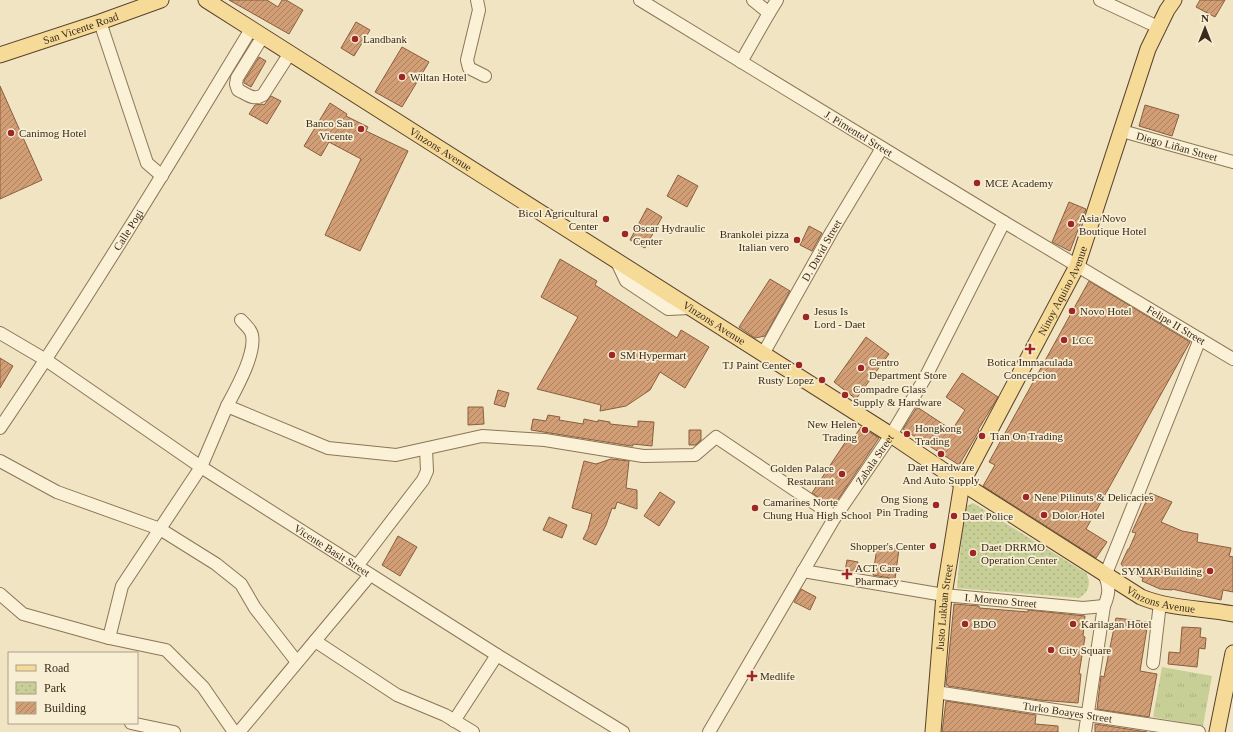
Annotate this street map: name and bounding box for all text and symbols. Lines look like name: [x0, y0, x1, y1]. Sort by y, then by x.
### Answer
north arrow: [1185, 8, 1225, 48]
street label: San Vicente Road: [41, 10, 120, 46]
text: N: [1201, 12, 1209, 24]
place label: Landbank: [363, 33, 407, 45]
marker: Landbank: [350, 34, 360, 44]
place label: Wiltan Hotel: [410, 71, 467, 83]
marker: Wiltan Hotel: [397, 72, 407, 82]
street label: J. Pimentel Street: [822, 108, 895, 159]
place label: Banco San Vicente: [306, 117, 353, 142]
marker: Banco San Vicente: [356, 124, 366, 134]
street label: Vinzons Avenue: [407, 125, 474, 173]
place label: Canimog Hotel: [19, 127, 87, 139]
marker: Canimog Hotel: [6, 128, 16, 138]
street label: Diego Liñan Street: [1135, 129, 1219, 163]
place label: MCE Academy: [985, 177, 1054, 189]
marker: MCE Academy: [972, 178, 982, 188]
street label: Calle Pogi: [111, 207, 146, 253]
place label: Bicol Agricultural Center: [518, 207, 598, 232]
place label: Asia Novo Boutique Hotel: [1079, 212, 1147, 237]
marker: Bicol Agricultural Center: [601, 214, 611, 224]
street label: D. David Street: [799, 217, 844, 283]
marker: Asia Novo Boutique Hotel: [1066, 219, 1076, 229]
place label: Oscar Hydraulic Center: [633, 222, 706, 247]
place label: Brankolei pizza Italian vero: [720, 228, 789, 253]
marker: Oscar Hydraulic Center: [620, 229, 630, 239]
marker: Brankolei pizza Italian vero: [792, 235, 802, 245]
street label: Ninoy Aquino Avenue: [1035, 244, 1089, 337]
street label: Vinzons Avenue: [681, 298, 748, 347]
street label: Felipe II Street: [1145, 303, 1208, 347]
place label: Jesus Is Lord - Daet: [814, 305, 865, 330]
place label: Novo Hotel: [1080, 305, 1132, 317]
marker: Novo Hotel: [1067, 306, 1077, 316]
marker: Jesus Is Lord - Daet: [801, 312, 811, 322]
place label: LCC: [1072, 334, 1093, 346]
marker: LCC: [1059, 335, 1069, 345]
marker: Botica Immaculada Concepcion: [1025, 344, 1035, 354]
place label: SM Hypermart: [620, 349, 686, 361]
marker: SM Hypermart: [607, 350, 617, 360]
place label: Centro Department Store: [869, 356, 947, 381]
place label: Botica Immaculada Concepcion: [987, 356, 1073, 381]
place label: TJ Paint Center: [723, 359, 791, 371]
marker: TJ Paint Center: [794, 360, 804, 370]
marker: Centro Department Store: [856, 363, 866, 373]
place label: Rusty Lopez: [758, 374, 814, 386]
marker: Rusty Lopez: [817, 375, 827, 385]
place label: Compadre Glass Supply & Hardware: [853, 383, 942, 408]
marker: Compadre Glass Supply & Hardware: [840, 390, 850, 400]
place label: New Helen Trading: [807, 418, 857, 443]
place label: Hongkong Trading: [915, 422, 962, 447]
marker: New Helen Trading: [860, 425, 870, 435]
marker: Hongkong Trading: [902, 429, 912, 439]
place label: Tian On Trading: [990, 430, 1063, 442]
marker: Tian On Trading: [977, 431, 987, 441]
street label: Zabala Street: [853, 432, 896, 487]
marker: Daet Hardware And Auto Supply: [936, 449, 946, 459]
place label: Daet Hardware And Auto Supply: [902, 461, 980, 486]
place label: Golden Palace Restaurant: [770, 462, 834, 487]
marker: Golden Palace Restaurant: [837, 469, 847, 479]
place label: Nene Pilinuts & Delicacies: [1034, 491, 1153, 503]
marker: Nene Pilinuts & Delicacies: [1021, 492, 1031, 502]
place label: Ong Siong Pin Trading: [876, 493, 928, 518]
place label: Camarines Norte Chung Hua High School: [763, 496, 871, 521]
marker: Ong Siong Pin Trading: [931, 500, 941, 510]
marker: Camarines Norte Chung Hua High School: [750, 503, 760, 513]
place label: Dolor Hotel: [1052, 509, 1105, 521]
place label: Daet Police: [962, 510, 1013, 522]
marker: Dolor Hotel: [1039, 510, 1049, 520]
marker: Daet Police: [949, 511, 959, 521]
street label: Vicente Basit Street: [292, 522, 372, 579]
place label: Shopper's Center: [850, 540, 925, 552]
marker: Shopper's Center: [928, 541, 938, 551]
place label: Daet DRRMO Operation Center: [981, 541, 1057, 566]
marker: Daet DRRMO Operation Center: [968, 548, 978, 558]
place label: ACT Care Pharmacy: [855, 562, 900, 587]
street label: Justo Lukban Street: [934, 563, 955, 651]
place label: SYMAR Building: [1122, 565, 1202, 577]
marker: SYMAR Building: [1205, 566, 1215, 576]
marker: ACT Care Pharmacy: [842, 569, 852, 579]
street label: Vinzons Avenue: [1124, 583, 1196, 615]
street label: I. Moreno Street: [964, 591, 1037, 610]
place label: BDO: [973, 618, 996, 630]
place label: Karilagan Hotel: [1081, 618, 1152, 630]
marker: BDO: [960, 619, 970, 629]
marker: Karilagan Hotel: [1068, 619, 1078, 629]
place label: City Square: [1059, 644, 1111, 656]
marker: City Square: [1046, 645, 1056, 655]
legend: [8, 652, 138, 724]
text: Road: [44, 661, 69, 675]
place label: Medlife: [760, 670, 795, 682]
marker: Medlife: [747, 671, 757, 681]
text: Park: [44, 681, 66, 695]
street label: Turko Boayes Street: [1022, 699, 1113, 725]
text: Building: [44, 701, 86, 715]

